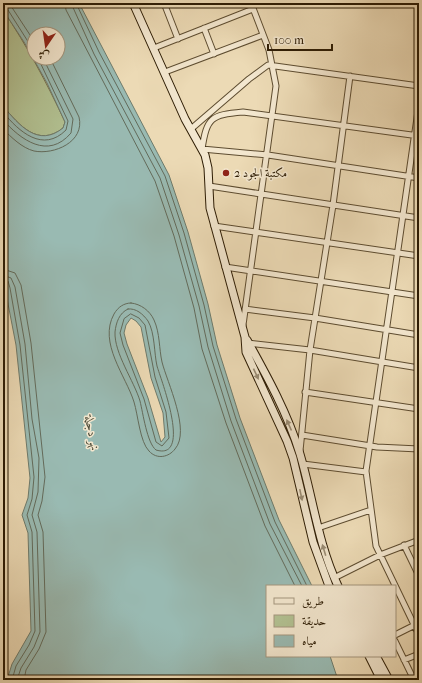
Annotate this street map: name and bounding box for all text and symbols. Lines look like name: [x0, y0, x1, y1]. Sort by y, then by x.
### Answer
north arrow: [26, 26, 66, 66]
scale bar: [268, 26, 332, 52]
text: 100 m: [274, 33, 304, 47]
text: ش: [37, 48, 51, 63]
place label: مكتبة الجود 2: [234, 166, 287, 181]
marker: مكتبة الجود 2: [221, 168, 231, 178]
one-way arrow: [253, 368, 259, 379]
water label: نهر دجلة: [80, 412, 103, 452]
one-way arrow: [285, 418, 291, 430]
one-way arrow: [298, 488, 304, 501]
one-way arrow: [321, 543, 327, 555]
legend: [266, 585, 396, 657]
text: طريق: [302, 594, 324, 609]
text: حديقة: [302, 614, 326, 629]
text: مياه: [302, 634, 317, 648]

